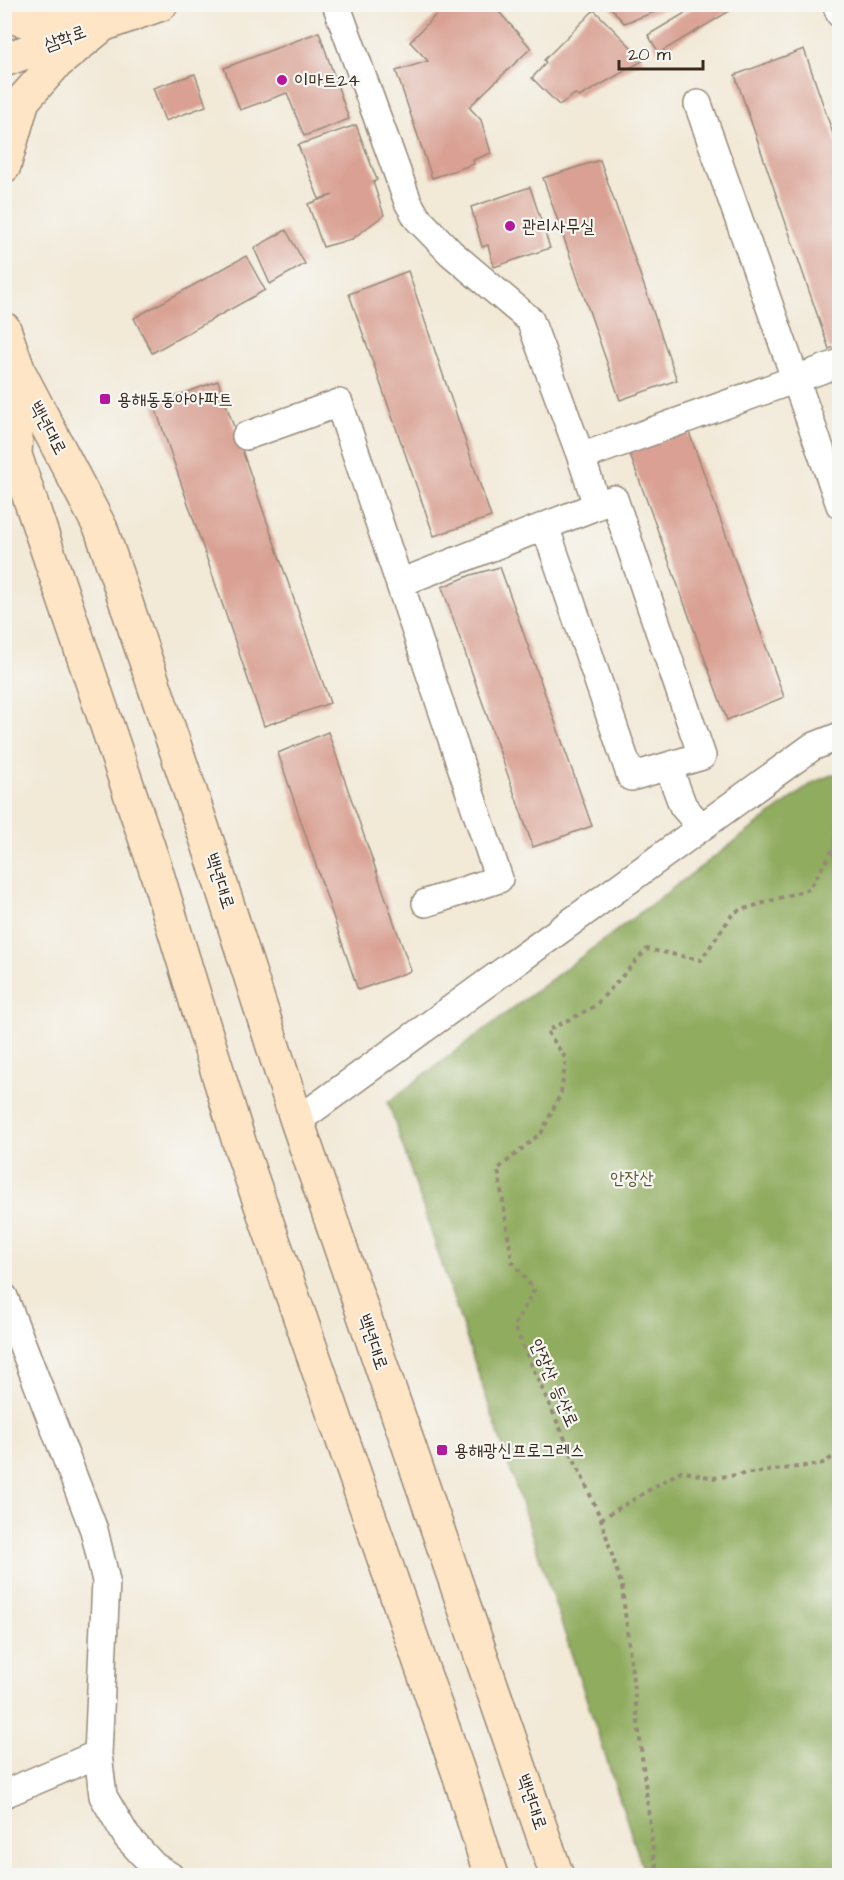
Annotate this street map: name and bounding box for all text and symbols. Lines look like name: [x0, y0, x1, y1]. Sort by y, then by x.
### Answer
street label: 삼학로: [40, 19, 90, 57]
scale bar: [619, 33, 703, 71]
text: 20 m: [628, 42, 671, 67]
place label: 이마트24: [294, 68, 360, 93]
marker: 이마트24: [275, 73, 289, 87]
place label: 관리사무실: [522, 214, 595, 239]
marker: 관리사무실: [503, 219, 517, 233]
place label: 용해동동아아파트: [117, 387, 233, 412]
marker: 용해동동아아파트: [98, 392, 112, 406]
street label: 백년대로: [23, 397, 73, 459]
street label: 백년대로: [199, 850, 241, 912]
park label: 안장산: [610, 1166, 654, 1191]
street label: 백년대로: [352, 1311, 394, 1373]
street label: 안장산 등산로: [523, 1335, 585, 1431]
place label: 용해광신프로그레스: [454, 1438, 584, 1463]
marker: 용해광신프로그레스: [435, 1443, 449, 1457]
street label: 백년대로: [511, 1771, 553, 1833]

